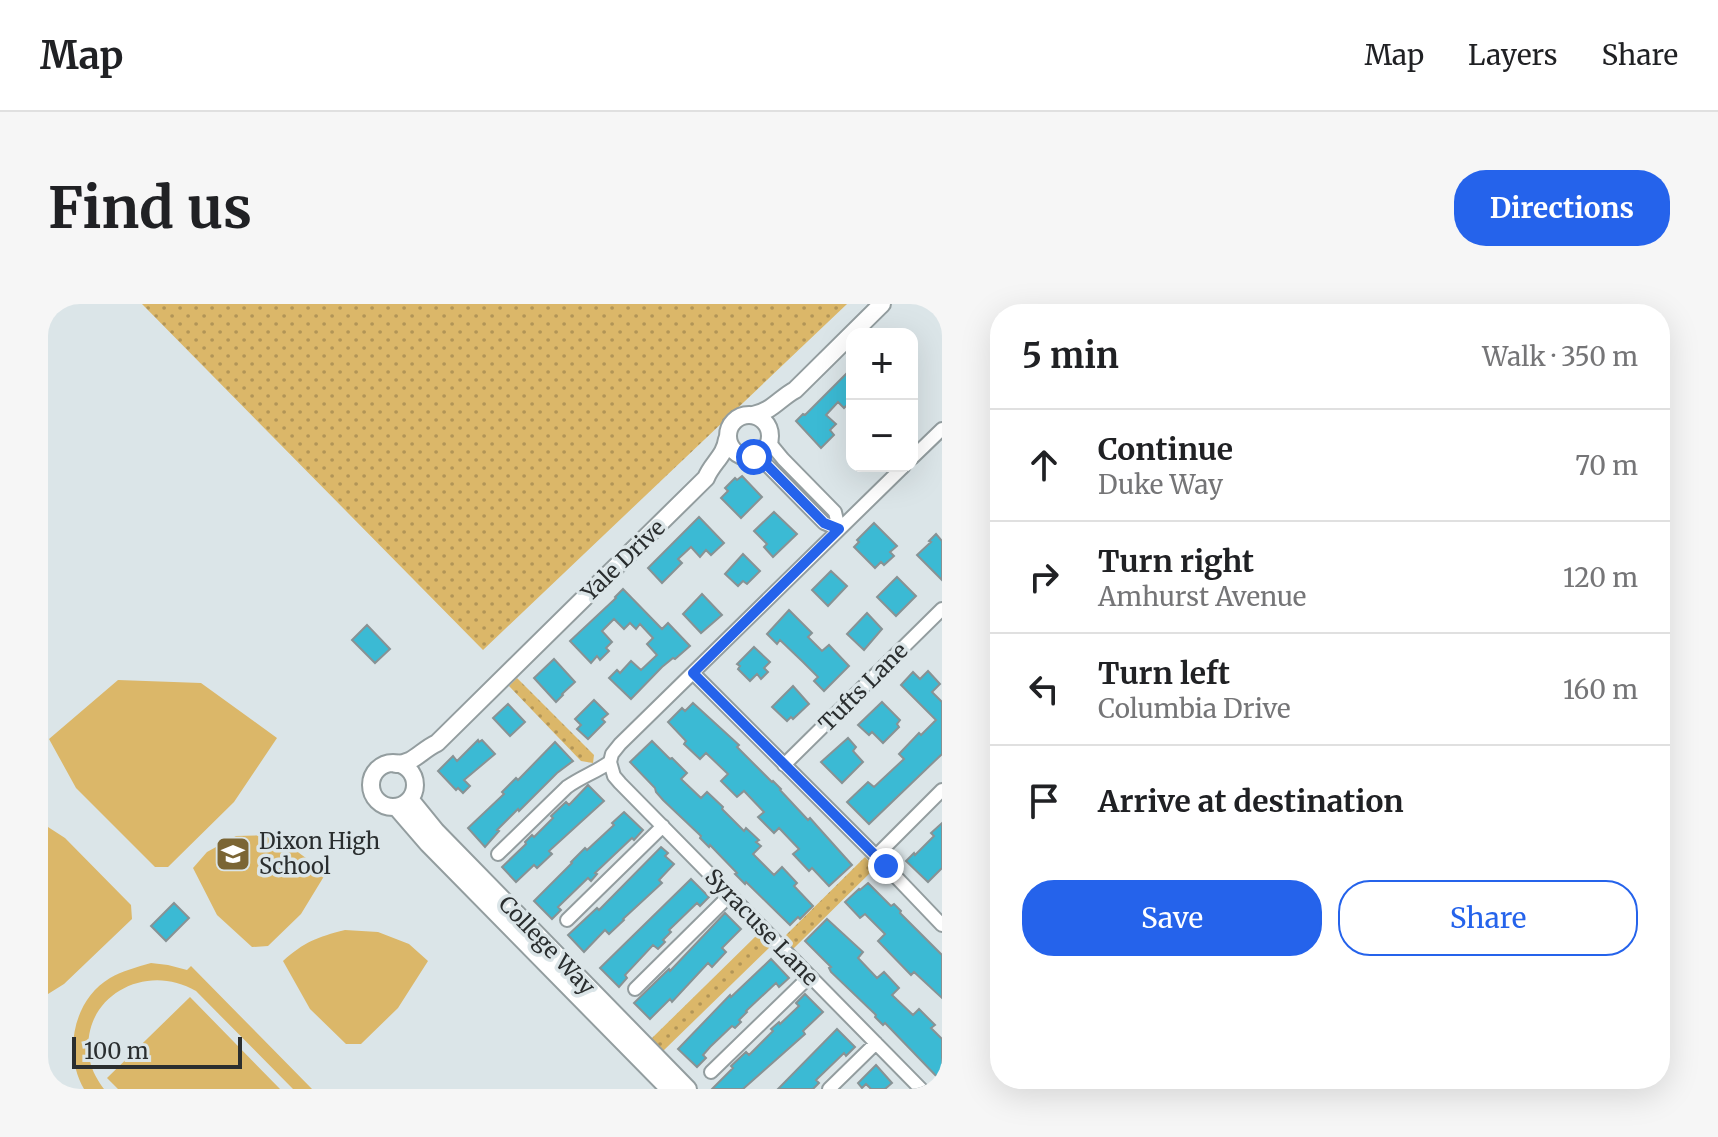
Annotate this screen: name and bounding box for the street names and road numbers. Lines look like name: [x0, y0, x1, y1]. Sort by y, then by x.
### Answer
street label: Yale Drive: [575, 513, 671, 607]
street label: Tufts Lane: [813, 637, 913, 737]
street label: Syracuse Lane: [699, 863, 825, 991]
street label: College Way: [493, 890, 601, 1001]

